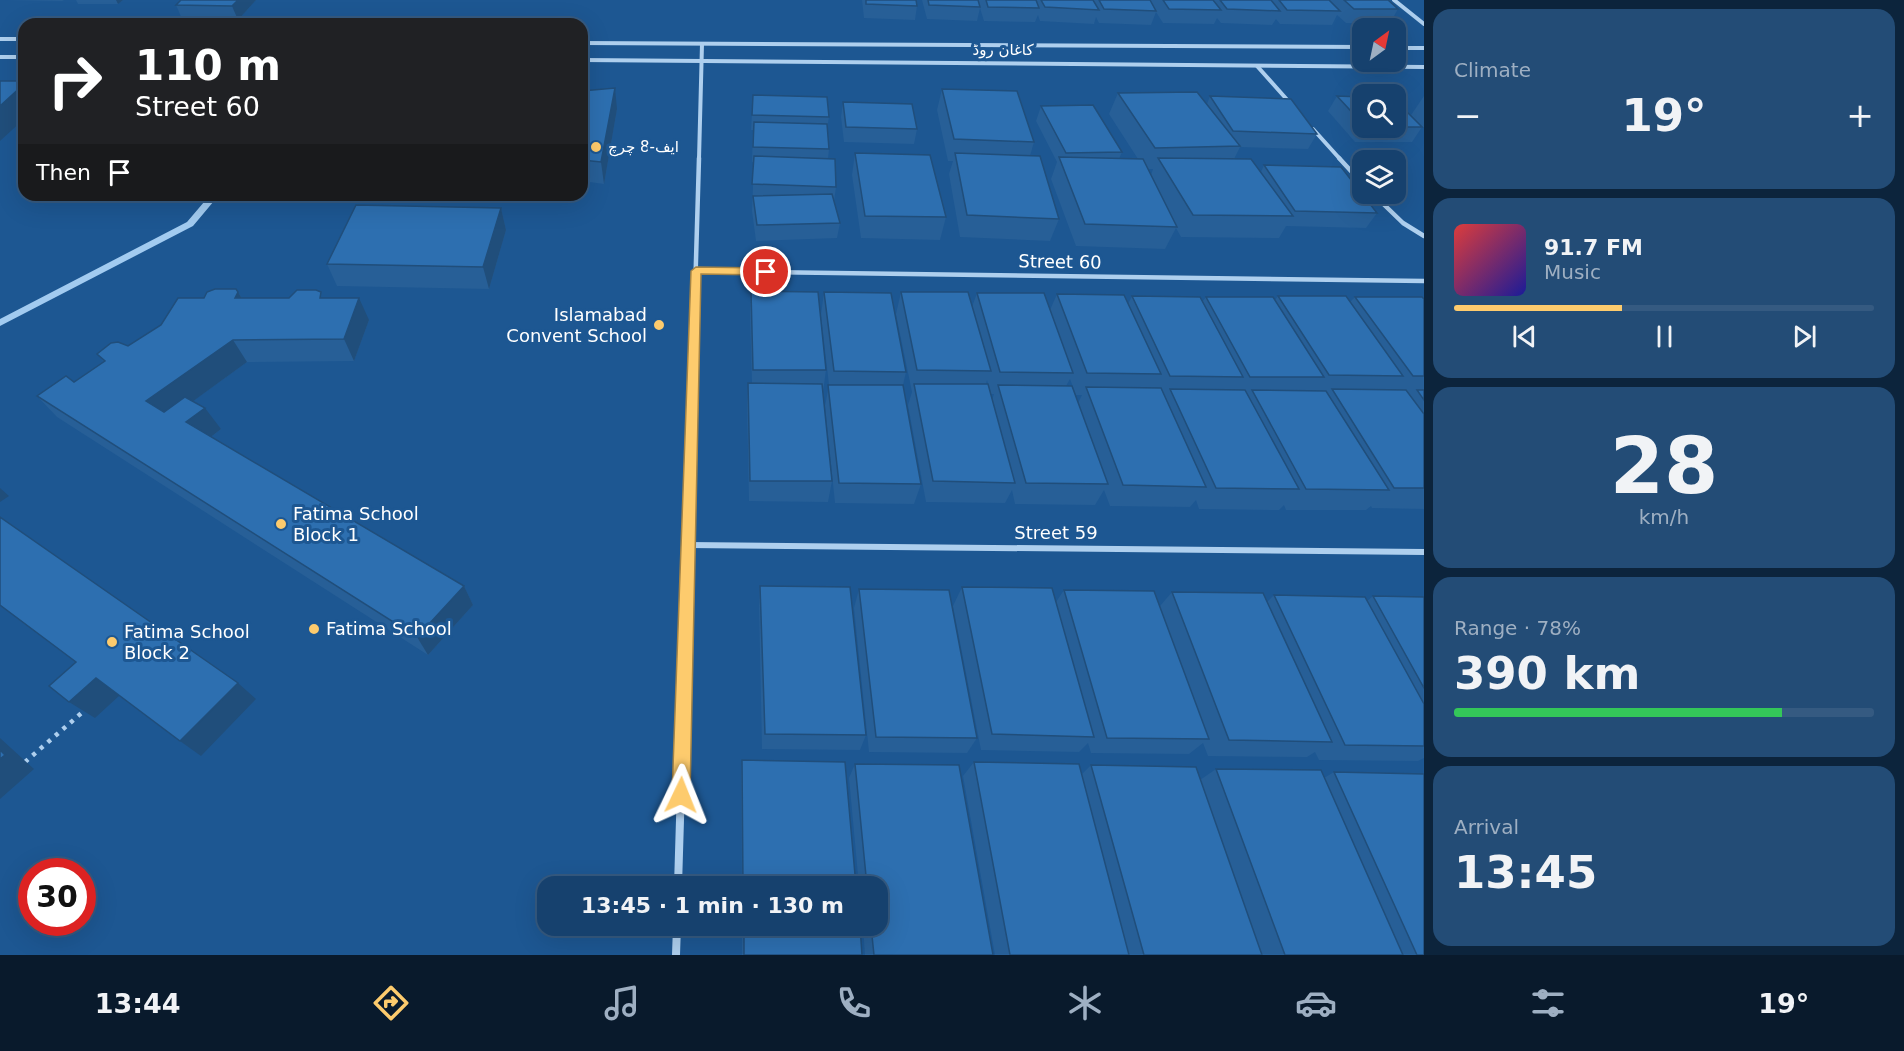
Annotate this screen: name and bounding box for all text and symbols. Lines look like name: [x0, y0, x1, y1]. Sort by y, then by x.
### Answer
north arrow: [1352, 18, 1406, 72]
map controls: [1352, 18, 1406, 204]
text: 110 m: [135, 41, 281, 90]
street label: کاغان روڈ: [972, 41, 1034, 59]
icon: right: [36, 42, 114, 120]
text: Climate: [1454, 58, 1531, 82]
button: search: [1352, 84, 1406, 138]
text: 19°: [1621, 89, 1707, 142]
text: Street 60: [135, 91, 260, 122]
text: −: [1454, 96, 1482, 135]
text: +: [1846, 96, 1874, 135]
place label: ایف-8 چرچ: [608, 138, 679, 157]
marker: ایف-8 چرچ: [589, 140, 603, 154]
button: layers: [1352, 150, 1406, 204]
icon: arrive: [103, 156, 136, 189]
text: Then: [36, 160, 91, 185]
text: 91.7 FM: [1544, 235, 1643, 260]
pin: [740, 246, 791, 297]
street label: Street 60: [1018, 250, 1102, 273]
icon: arrive: [749, 255, 782, 288]
text: Music: [1544, 260, 1601, 284]
place label: Islamabad Convent School: [506, 304, 647, 346]
marker: Islamabad Convent School: [652, 318, 666, 332]
icon: previous: [1508, 320, 1541, 353]
icon: pause: [1648, 320, 1681, 353]
icon: next: [1788, 320, 1821, 353]
text: 28: [1610, 421, 1718, 511]
place label: Fatima School Block 1: [293, 503, 419, 545]
text: km/h: [1639, 505, 1689, 529]
marker: Fatima School Block 1: [274, 517, 288, 531]
street label: Street 59: [1014, 522, 1098, 543]
text: Range · 78%: [1454, 616, 1581, 640]
place label: Fatima School: [326, 618, 452, 639]
place label: Fatima School Block 2: [124, 621, 250, 663]
marker: Fatima School: [307, 622, 321, 636]
marker: Fatima School Block 2: [105, 635, 119, 649]
text: 390 km: [1454, 647, 1640, 700]
position arrow: [649, 763, 713, 827]
text: Arrival: [1454, 815, 1519, 839]
text: 13:45: [1454, 846, 1597, 899]
speed limit sign: 30: [18, 858, 96, 936]
text: 13:45 · 1 min · 130 m: [581, 893, 844, 918]
icon: directions: [370, 982, 412, 1024]
icon: music: [601, 982, 643, 1024]
icon: phone: [833, 982, 875, 1024]
icon: climate: [1064, 982, 1106, 1024]
icon: car: [1295, 982, 1337, 1024]
icon: filters: [1527, 982, 1569, 1024]
text: 13:44: [95, 988, 181, 1019]
text: 19°: [1758, 988, 1809, 1019]

